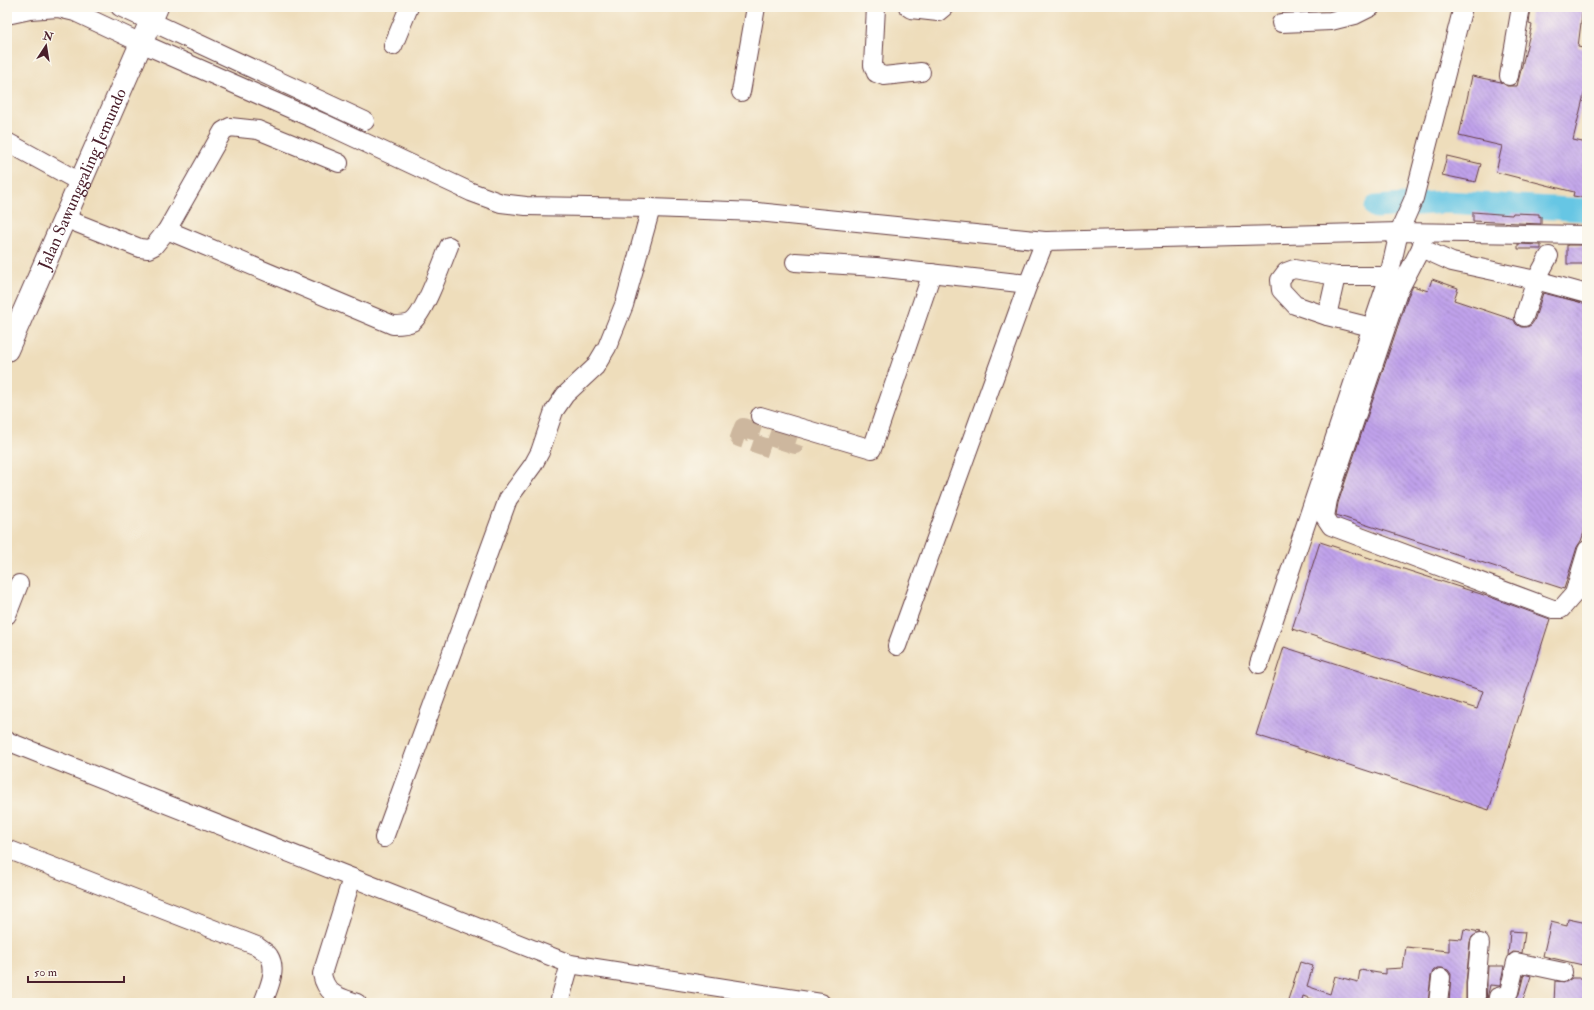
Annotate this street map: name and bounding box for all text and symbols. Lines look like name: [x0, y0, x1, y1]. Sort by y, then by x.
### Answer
north arrow: [26, 26, 66, 66]
text: N: [41, 29, 55, 44]
street label: Jalan Sawunggaling Jemundo: [33, 85, 131, 274]
scale bar: [28, 958, 124, 984]
text: 50 m: [34, 965, 58, 980]

